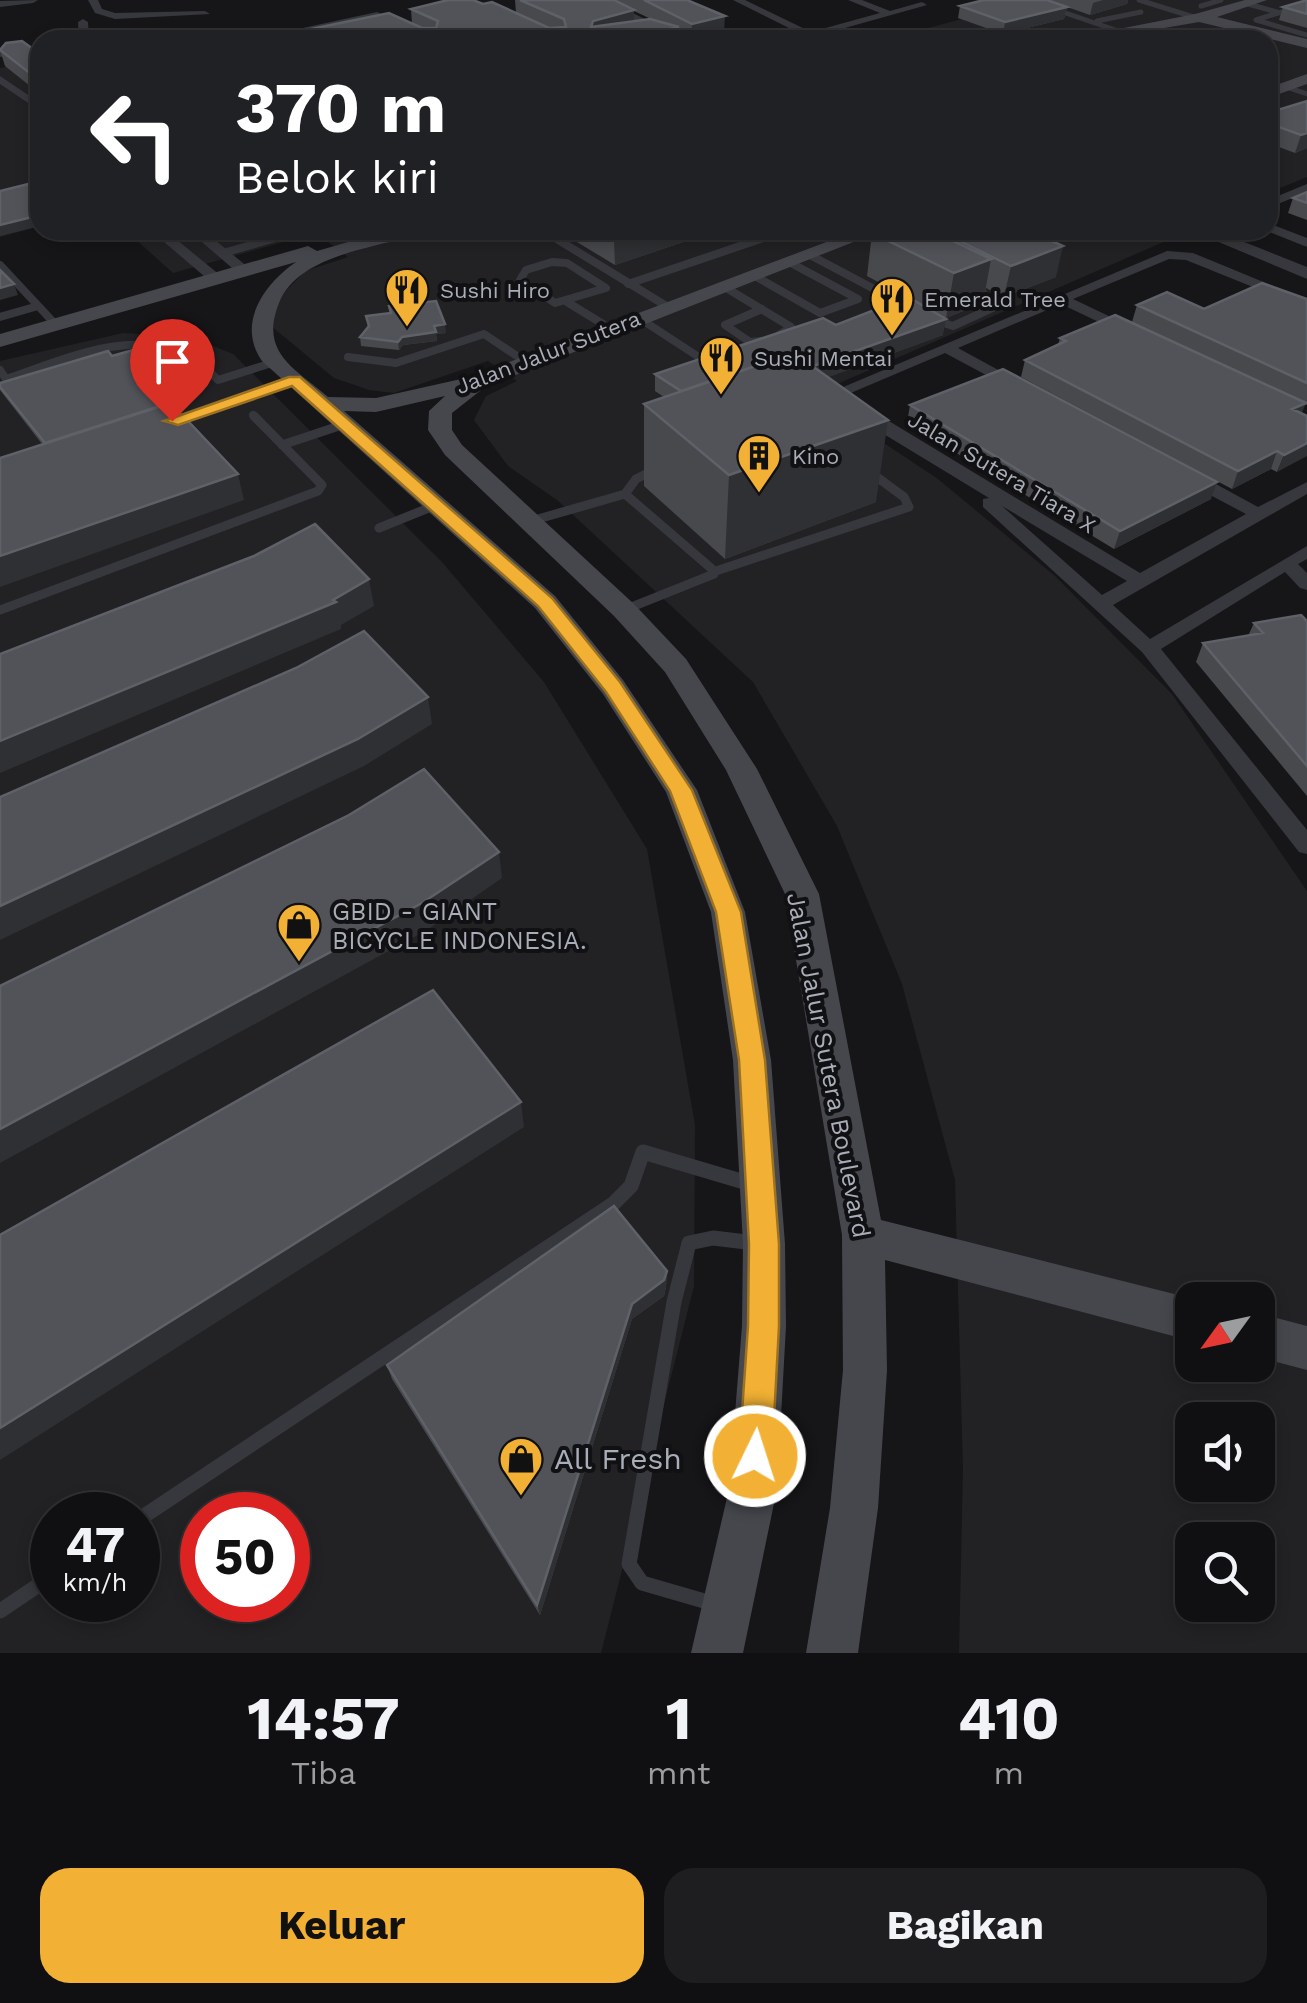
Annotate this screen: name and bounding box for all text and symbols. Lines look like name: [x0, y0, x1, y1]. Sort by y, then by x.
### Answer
text: 370 m: [235, 67, 446, 149]
icon: left: [70, 70, 200, 200]
text: Belok kiri: [235, 151, 439, 204]
restaurant icon: Sushi Hiro: [384, 267, 430, 328]
restaurant icon: Emerald Tree: [869, 276, 915, 337]
place label: Sushi Hiro: [440, 278, 550, 303]
place label: Emerald Tree: [924, 287, 1066, 312]
street label: Jalan Jalur Sutera: [452, 306, 644, 399]
pin: [130, 319, 215, 422]
icon: arrive: [145, 334, 200, 389]
restaurant icon: Sushi Mentai: [698, 335, 744, 396]
place label: Sushi Mentai: [754, 346, 892, 371]
street label: Jalan Sutera Tiara X: [904, 407, 1100, 538]
building icon: Kino: [736, 433, 782, 494]
place label: Kino: [792, 444, 839, 469]
street label: Jalan Jalur Sutera Boulevard: [781, 890, 876, 1240]
place label: GBID - GIANT BICYCLE INDONESIA.: [332, 897, 587, 955]
shop icon: GBID - GIANT BICYCLE INDONESIA.: [276, 902, 322, 963]
north arrow: [1175, 1282, 1275, 1382]
map controls: [1175, 1282, 1275, 1622]
button: sound: [1175, 1402, 1275, 1502]
position arrow: [703, 1404, 807, 1508]
shop icon: All Fresh: [498, 1436, 544, 1497]
place label: All Fresh: [554, 1441, 682, 1476]
speed limit sign: 50: [180, 1492, 310, 1622]
text: 47: [65, 1515, 125, 1574]
button: search: [1175, 1522, 1275, 1622]
text: km/h: [63, 1568, 127, 1597]
text: 14:57: [247, 1683, 400, 1754]
text: 1: [666, 1683, 692, 1754]
text: 410: [958, 1683, 1060, 1754]
text: Tiba: [291, 1754, 356, 1792]
text: mnt: [647, 1754, 711, 1792]
text: m: [993, 1754, 1024, 1792]
button: Keluar: [40, 1868, 644, 1983]
button: Bagikan: [664, 1868, 1267, 1983]

